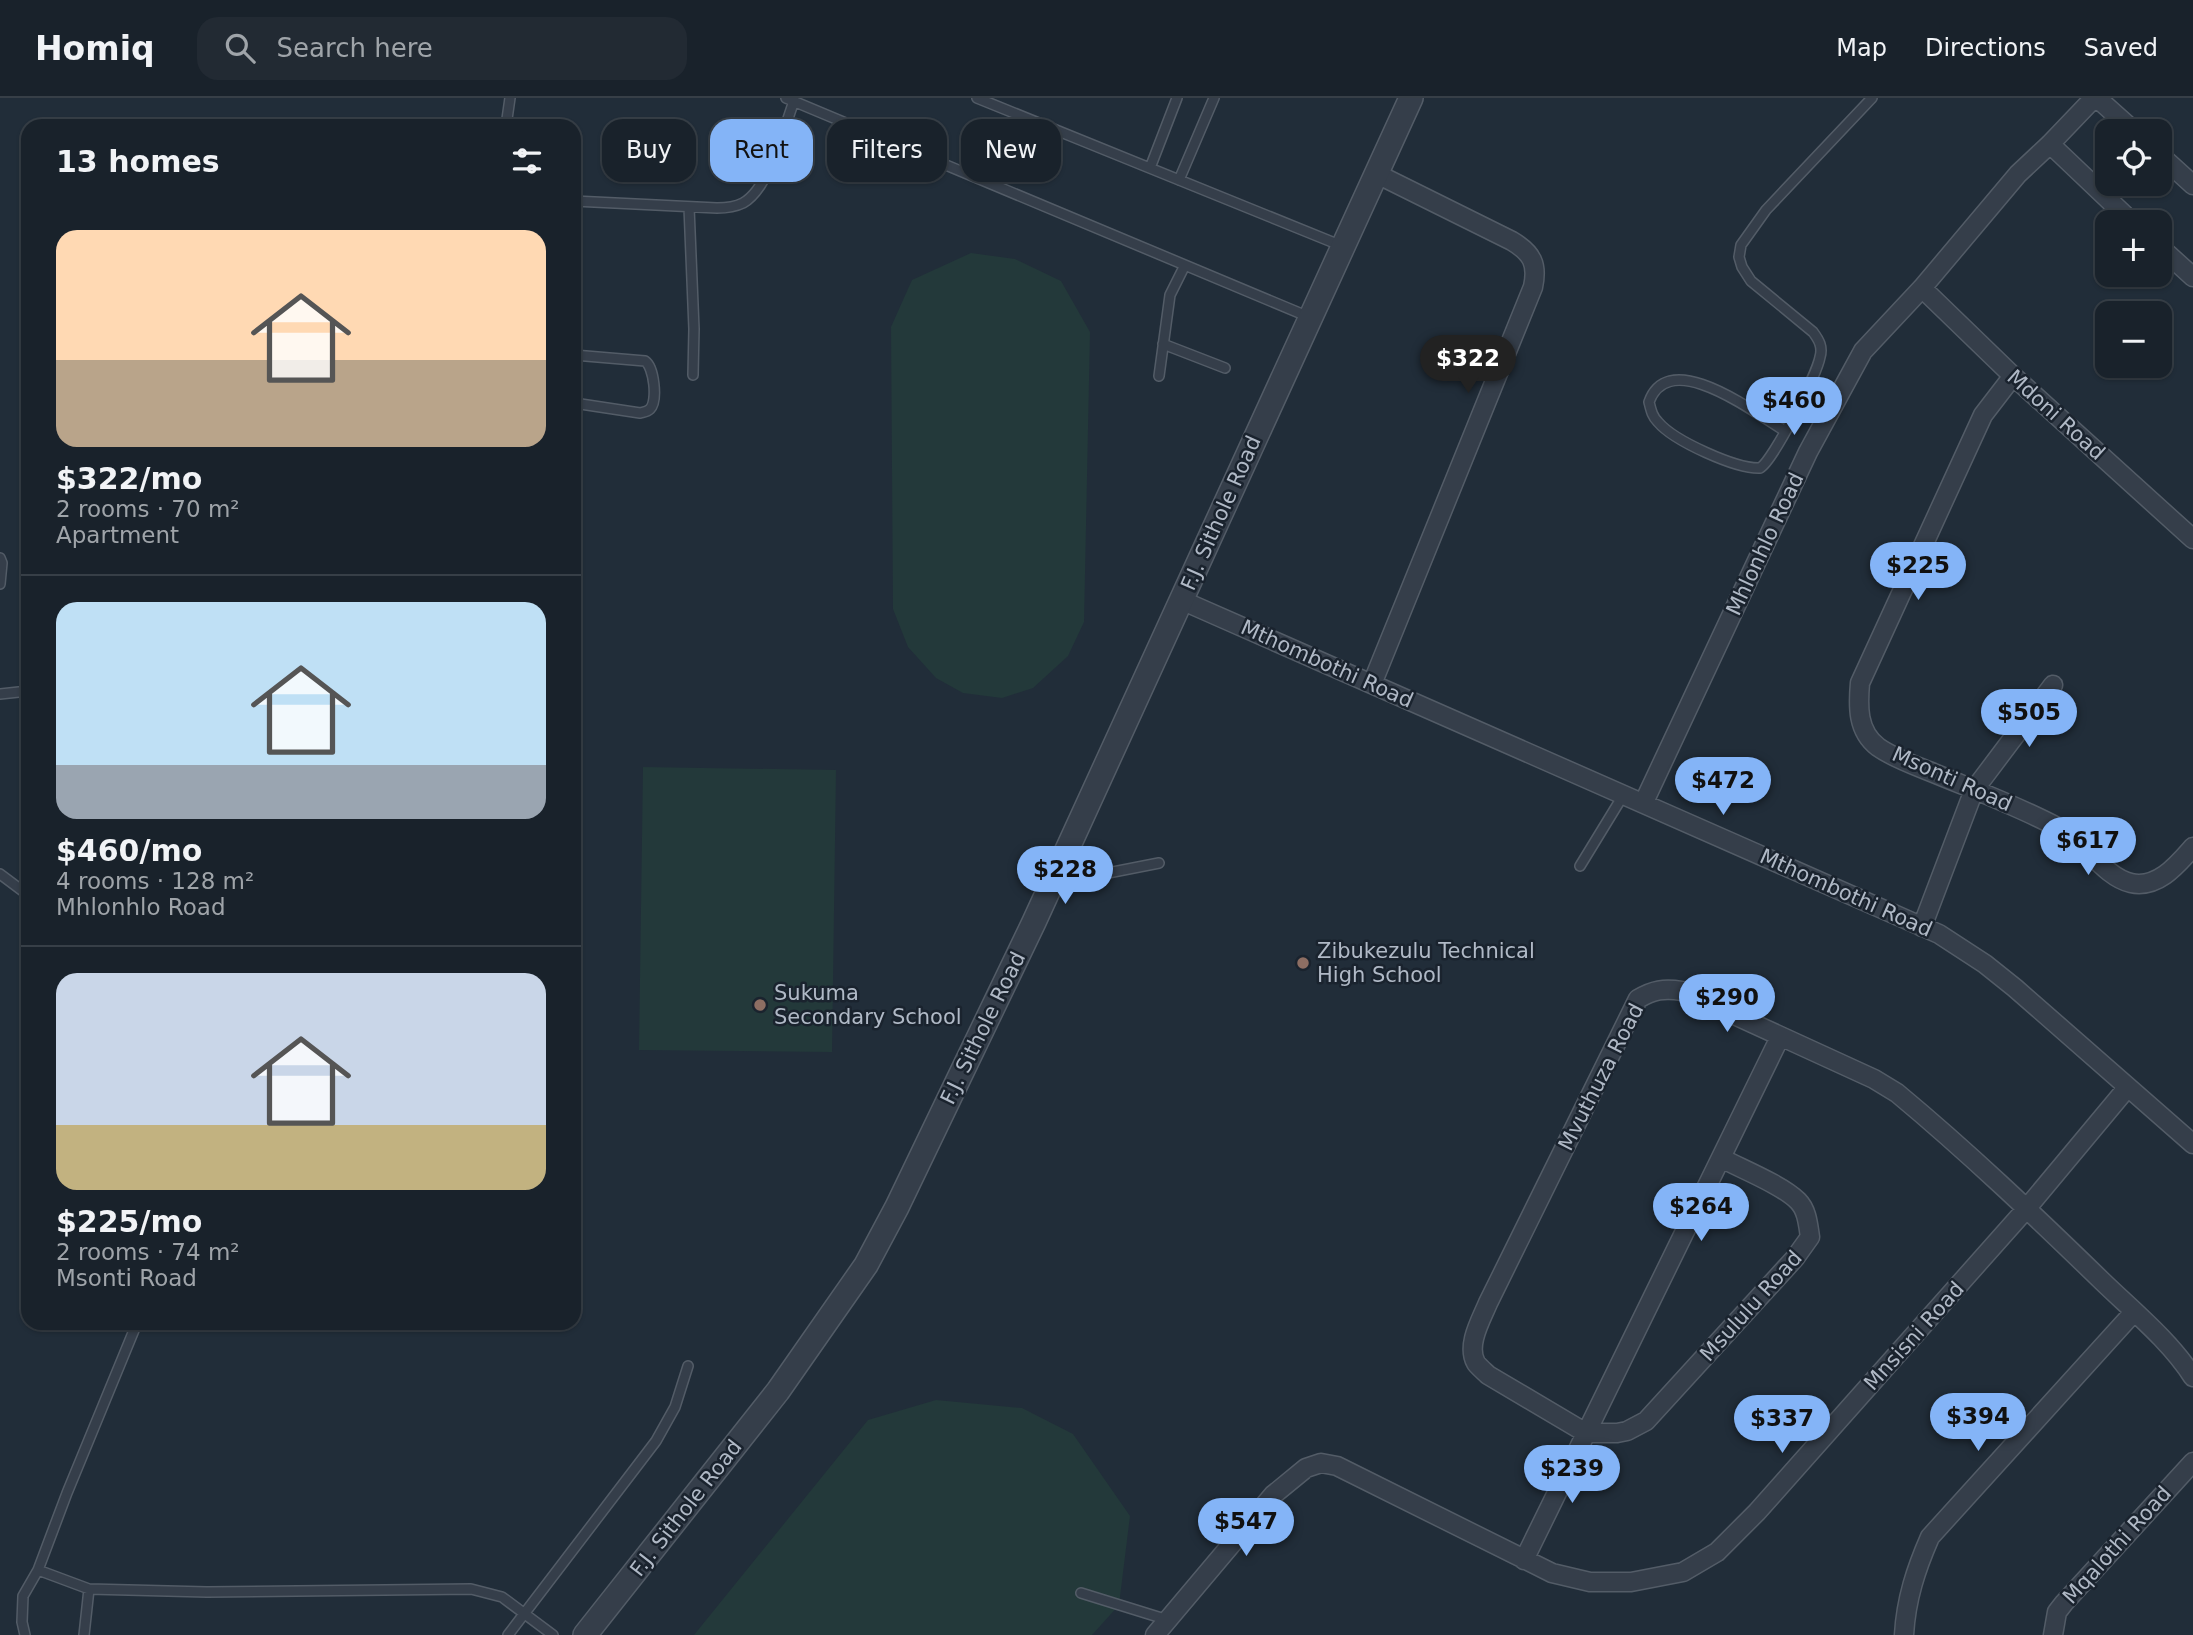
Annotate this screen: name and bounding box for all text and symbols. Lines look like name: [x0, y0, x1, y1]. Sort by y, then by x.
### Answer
search box: [197, 17, 687, 80]
text: Homiq: [35, 29, 155, 68]
icon: search: [221, 29, 259, 67]
text: Search here: [277, 33, 433, 63]
text: Map: [1836, 34, 1887, 62]
text: Directions: [1925, 34, 2046, 62]
text: Saved: [2084, 34, 2158, 62]
chip: Buy: [602, 119, 696, 182]
chip: Rent: [710, 119, 813, 182]
chip: Filters: [827, 119, 947, 182]
chip: New: [961, 119, 1061, 182]
map controls: [2095, 119, 2172, 378]
button: locate: [2095, 119, 2172, 196]
icon: filters: [508, 142, 546, 180]
text: 13 homes: [56, 144, 220, 179]
button: +: [2095, 210, 2172, 287]
icon: home: [238, 275, 364, 401]
button: −: [2095, 301, 2172, 378]
pin: $322: [1427, 336, 1509, 395]
text: $322: [1436, 345, 1500, 371]
street label: Mdoni Road: [2002, 365, 2110, 465]
pin: $460: [1753, 378, 1835, 437]
text: $460: [1762, 387, 1826, 413]
street label: F.J. Sithole Road: [1176, 432, 1266, 594]
text: $322/mo: [56, 461, 202, 496]
street label: Mhlonhlo Road: [1721, 469, 1809, 619]
text: 2 rooms · 70 m²: [56, 496, 240, 522]
text: Apartment: [56, 522, 179, 548]
pin: $225: [1877, 542, 1959, 602]
text: $225: [1886, 552, 1950, 578]
street label: Mthombothi Road: [1237, 615, 1417, 713]
icon: home: [238, 647, 364, 773]
pin: $505: [1988, 690, 2070, 749]
text: $505: [1997, 699, 2061, 725]
street label: Msonti Road: [1888, 742, 2016, 816]
pin: $472: [1682, 758, 1764, 817]
text: $472: [1691, 767, 1755, 793]
pin: $617: [2047, 818, 2129, 877]
text: $617: [2056, 827, 2120, 853]
text: $460/mo: [56, 833, 202, 868]
street label: Mthombothi Road: [1756, 844, 1936, 942]
pin: $228: [1024, 846, 1106, 906]
text: $228: [1033, 856, 1097, 882]
text: 4 rooms · 128 m²: [56, 868, 254, 894]
text: Mhlonhlo Road: [56, 894, 226, 920]
place label: Zibukezulu Technical High School: [1317, 939, 1535, 987]
street label: F.J. Sithole Road: [936, 948, 1030, 1108]
marker: Zibukezulu Technical High School: [1295, 955, 1311, 971]
pin: $290: [1686, 974, 1768, 1034]
place label: Sukuma Secondary School: [774, 981, 962, 1029]
text: $290: [1695, 984, 1759, 1010]
marker: Sukuma Secondary School: [752, 997, 768, 1013]
street label: Mvuthuza Road: [1554, 999, 1648, 1155]
icon: home: [238, 1018, 364, 1144]
pin: $264: [1660, 1184, 1742, 1243]
text: $264: [1669, 1193, 1733, 1219]
text: $225/mo: [56, 1204, 202, 1239]
text: 2 rooms · 74 m²: [56, 1239, 240, 1265]
street label: Msululu Road: [1695, 1246, 1807, 1366]
text: Msonti Road: [56, 1265, 197, 1291]
street label: Mnsisni Road: [1859, 1277, 1969, 1395]
pin: $394: [1937, 1394, 2019, 1453]
pin: $337: [1741, 1396, 1823, 1455]
text: $394: [1946, 1403, 2010, 1429]
text: $337: [1750, 1405, 1814, 1431]
street label: F.J. Sithole Road: [625, 1435, 747, 1581]
pin: $239: [1531, 1446, 1613, 1505]
text: $239: [1540, 1455, 1604, 1481]
street label: Mqalothi Road: [2058, 1481, 2176, 1609]
pin: $547: [1205, 1498, 1287, 1558]
text: $547: [1214, 1508, 1278, 1534]

